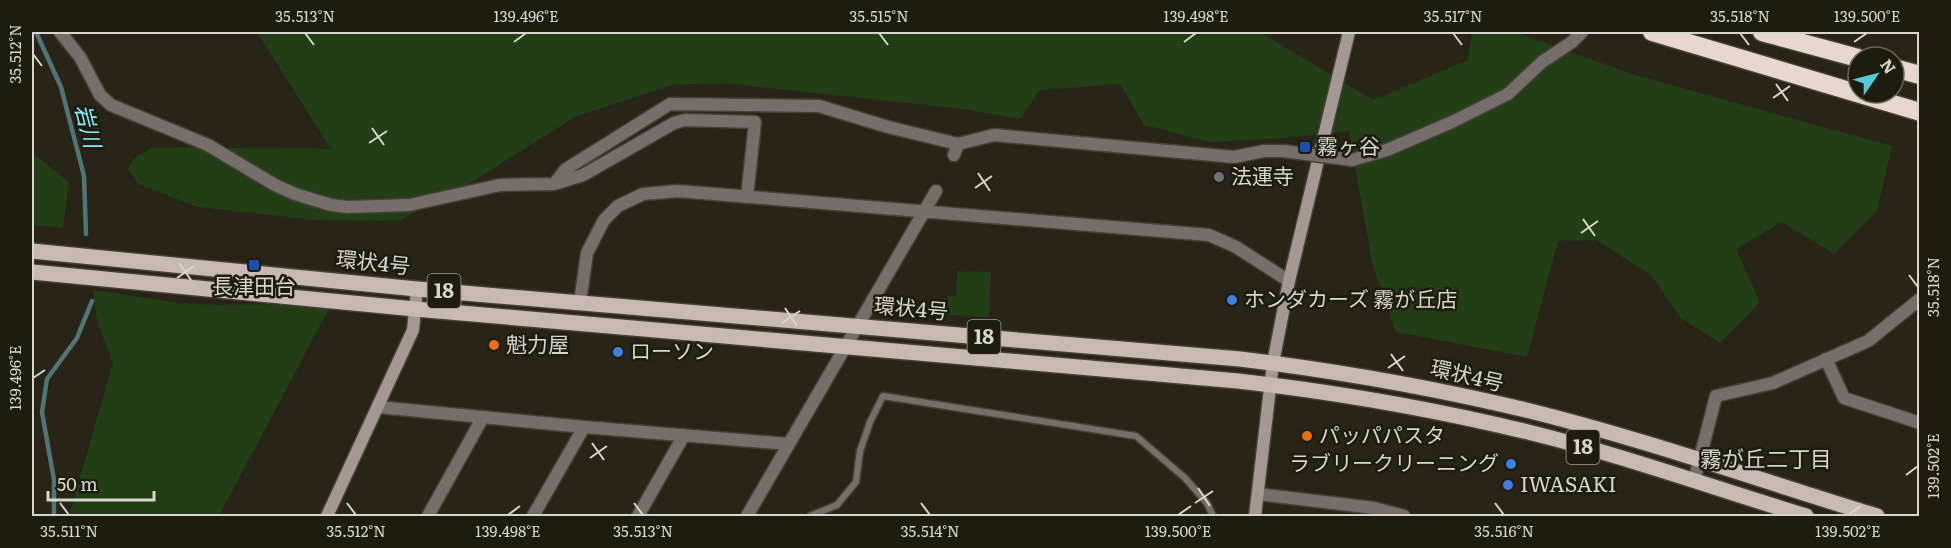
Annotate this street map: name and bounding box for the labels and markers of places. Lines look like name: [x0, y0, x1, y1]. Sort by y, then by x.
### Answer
place label: 霧ヶ谷: [1317, 129, 1380, 160]
marker: 霧ヶ谷: [1298, 140, 1312, 154]
place label: 法運寺: [1231, 159, 1294, 190]
marker: 法運寺: [1212, 170, 1226, 184]
marker: 長津田台: [247, 258, 261, 272]
place label: 長津田台: [212, 269, 296, 300]
place label: ホンダカーズ 霧が丘店: [1244, 282, 1457, 313]
marker: ホンダカーズ 霧が丘店: [1225, 293, 1239, 307]
place label: 魁力屋: [506, 327, 569, 358]
place label: ローソン: [630, 334, 714, 365]
marker: 魁力屋: [487, 338, 501, 352]
marker: ローソン: [611, 345, 625, 359]
place label: パッパパスタ: [1319, 418, 1445, 449]
marker: パッパパスタ: [1300, 429, 1314, 443]
place label: ラブリークリーニング: [1289, 446, 1499, 477]
marker: ラブリークリーニング: [1504, 457, 1518, 471]
place label: IWASAKI: [1520, 467, 1617, 498]
marker: IWASAKI: [1501, 478, 1515, 492]

